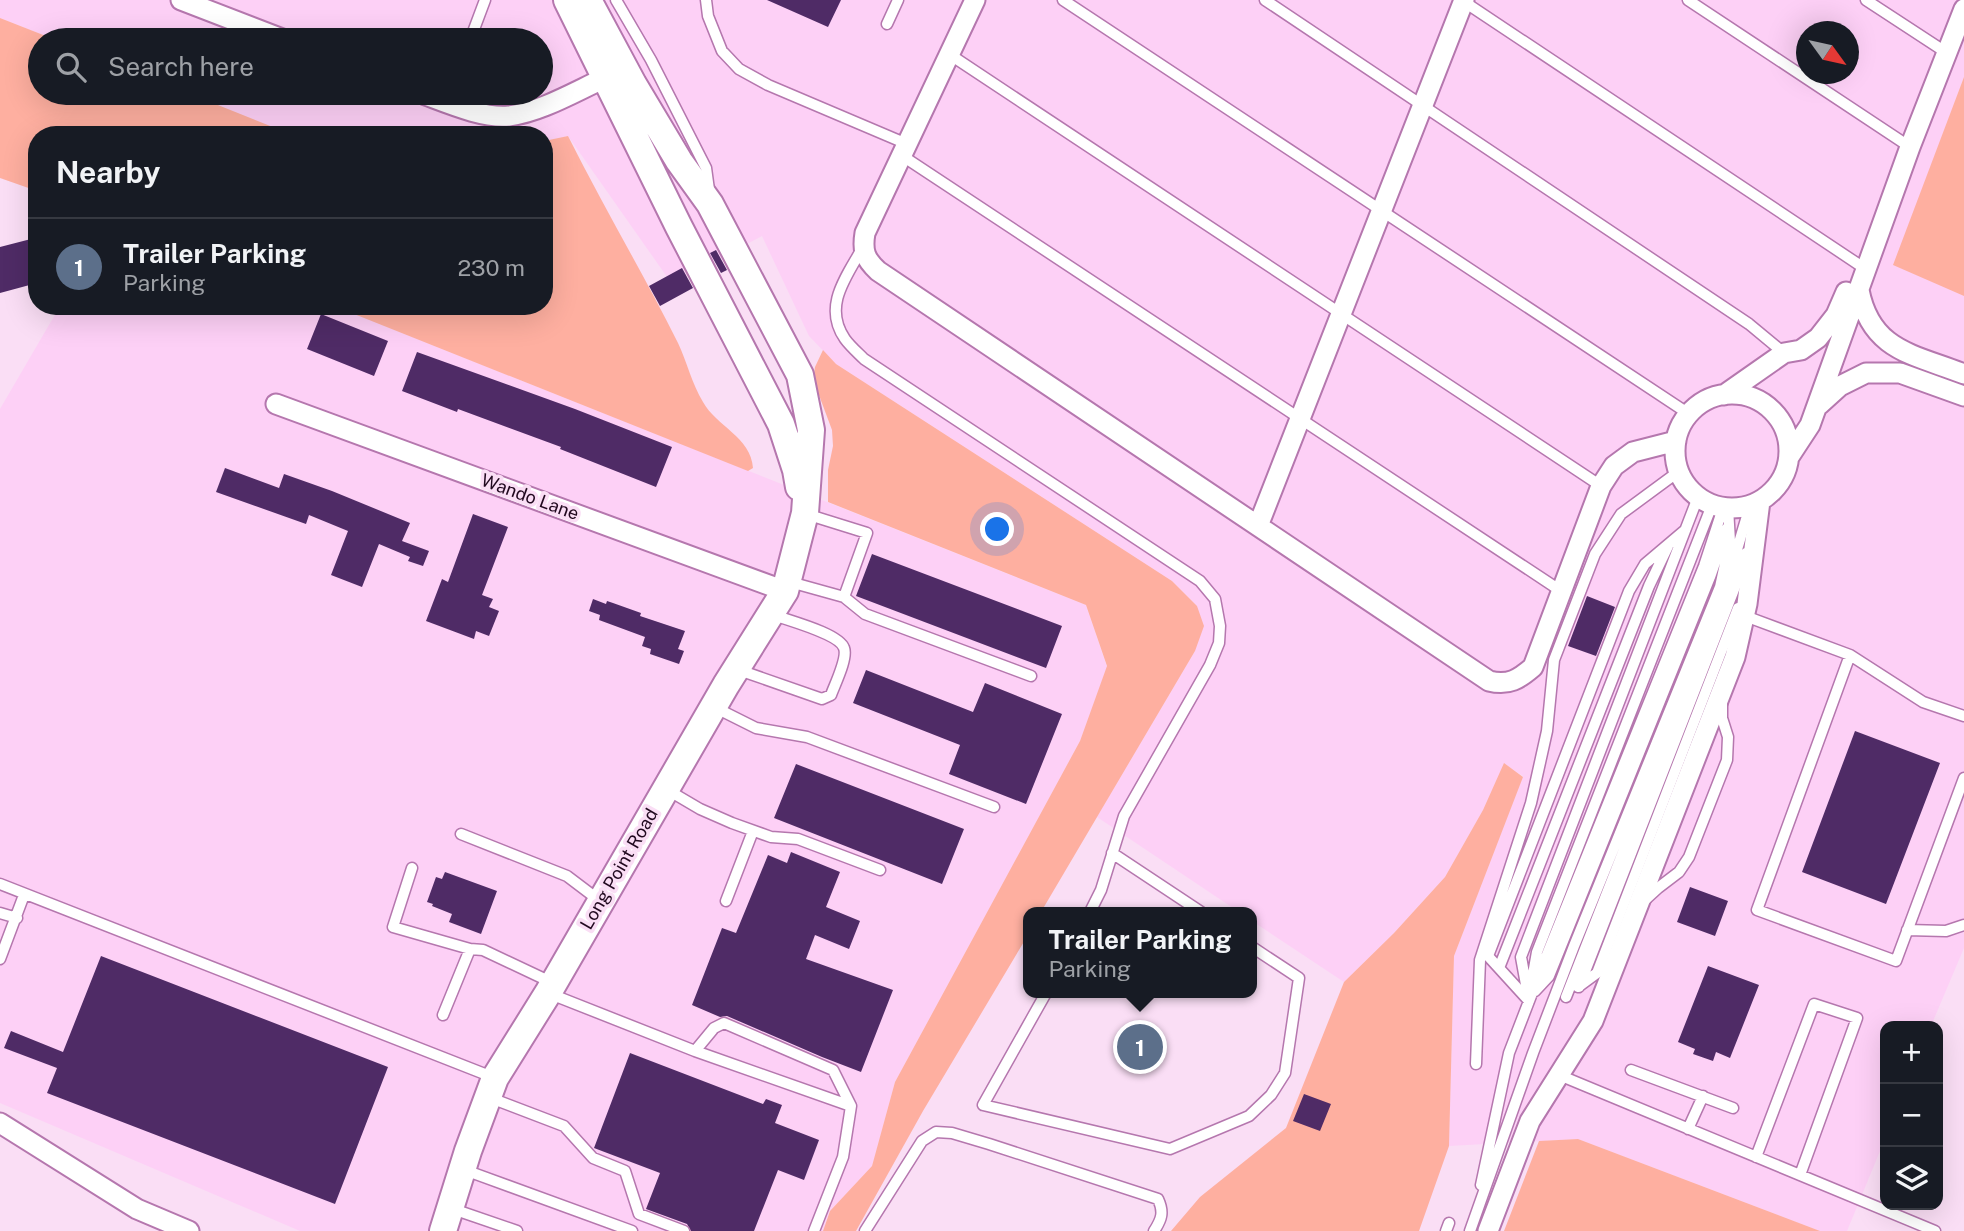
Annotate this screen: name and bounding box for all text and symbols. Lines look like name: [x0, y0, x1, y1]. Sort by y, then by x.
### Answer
north arrow: [1796, 21, 1859, 84]
search box: [28, 28, 553, 105]
icon: search: [52, 48, 90, 86]
text: Search here: [108, 51, 254, 82]
text: Nearby: [56, 154, 160, 190]
text: Trailer Parking: [123, 238, 306, 269]
text: 1: [74, 254, 84, 281]
text: 230 m: [457, 254, 525, 281]
text: Parking: [123, 269, 205, 296]
street label: Wando Lane: [478, 469, 582, 524]
your location: [980, 512, 1014, 546]
street label: Long Point Road: [575, 805, 662, 933]
popup: [1023, 907, 1257, 998]
text: Trailer Parking: [1048, 924, 1232, 955]
text: Parking: [1048, 955, 1131, 982]
pin: 1: [1117, 1021, 1163, 1073]
map controls: [1880, 1021, 1943, 1210]
button: +: [1880, 1021, 1943, 1084]
button: −: [1880, 1084, 1943, 1147]
button: layers: [1880, 1147, 1943, 1210]

